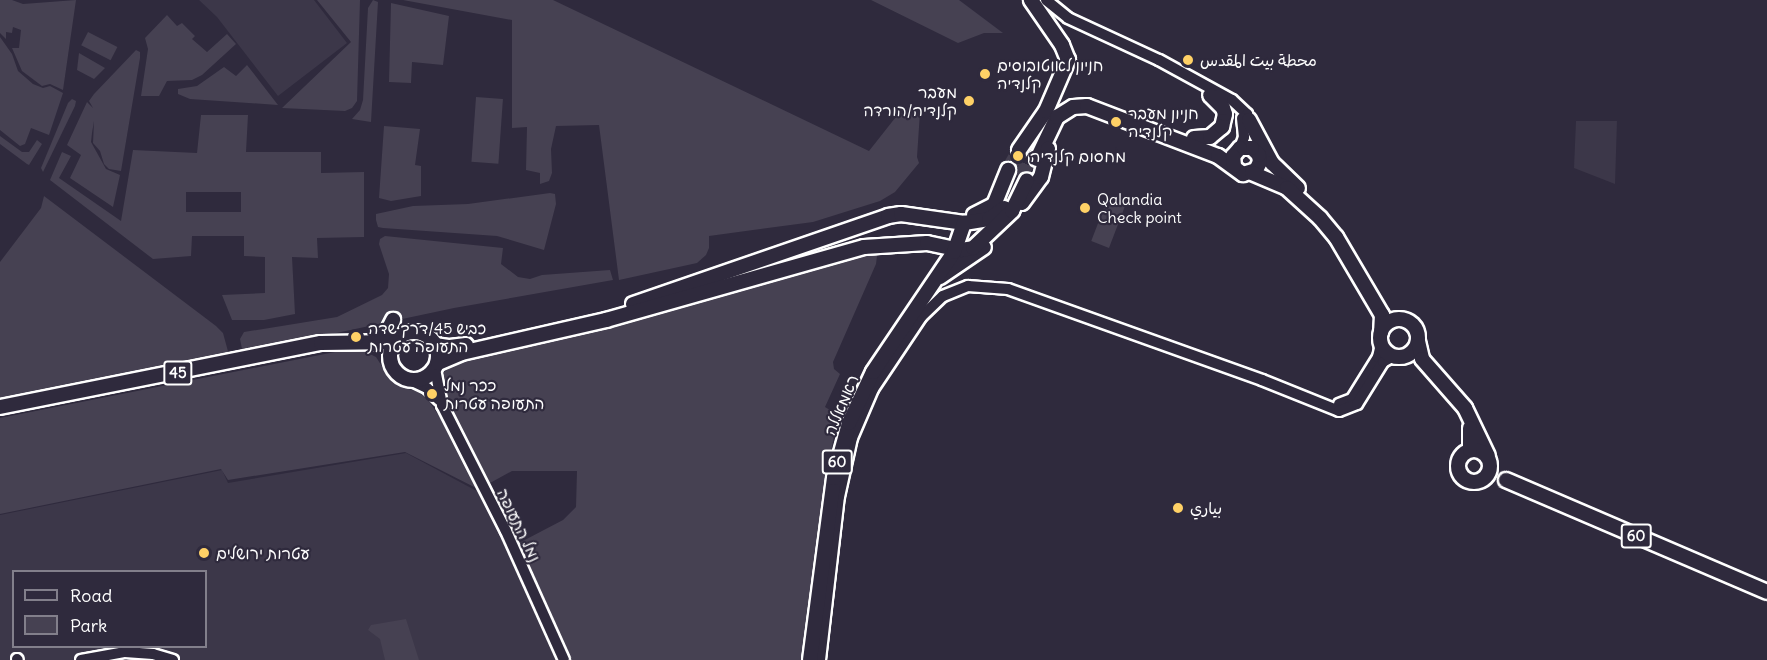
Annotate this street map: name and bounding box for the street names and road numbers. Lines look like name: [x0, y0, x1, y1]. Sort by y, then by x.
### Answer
road number: 45: [163, 361, 193, 385]
street label: ראמאללה: [820, 372, 862, 438]
road number: 60: [820, 450, 854, 474]
street label: נמל התעופה: [493, 485, 545, 565]
road number: 60: [1620, 524, 1652, 548]

